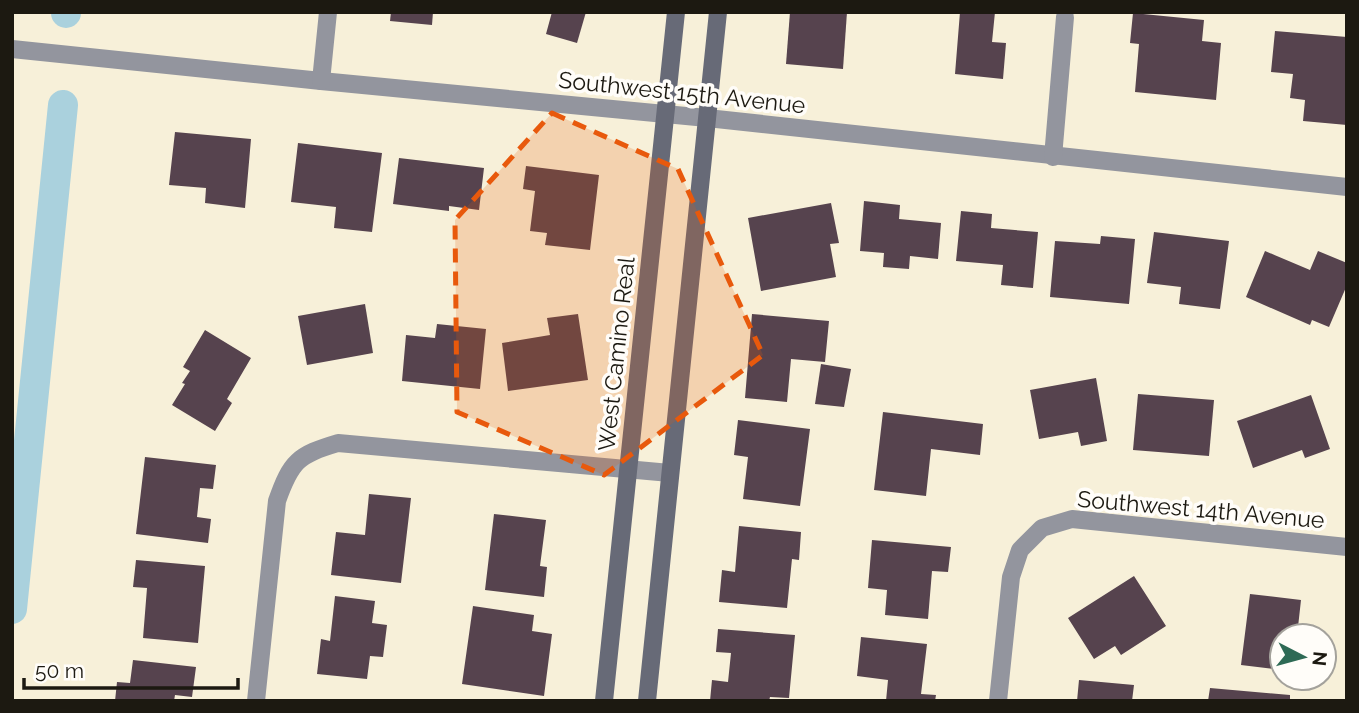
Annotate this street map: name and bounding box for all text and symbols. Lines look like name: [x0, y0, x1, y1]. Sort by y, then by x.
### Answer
street label: Southwest 15th Avenue: [557, 66, 807, 118]
street label: West Camino Real: [592, 255, 640, 452]
street label: Southwest 14th Avenue: [1076, 485, 1326, 533]
north arrow: [1268, 622, 1338, 692]
scale bar: [24, 646, 238, 690]
text: N: [1308, 650, 1332, 667]
text: 50 m: [35, 658, 84, 683]

